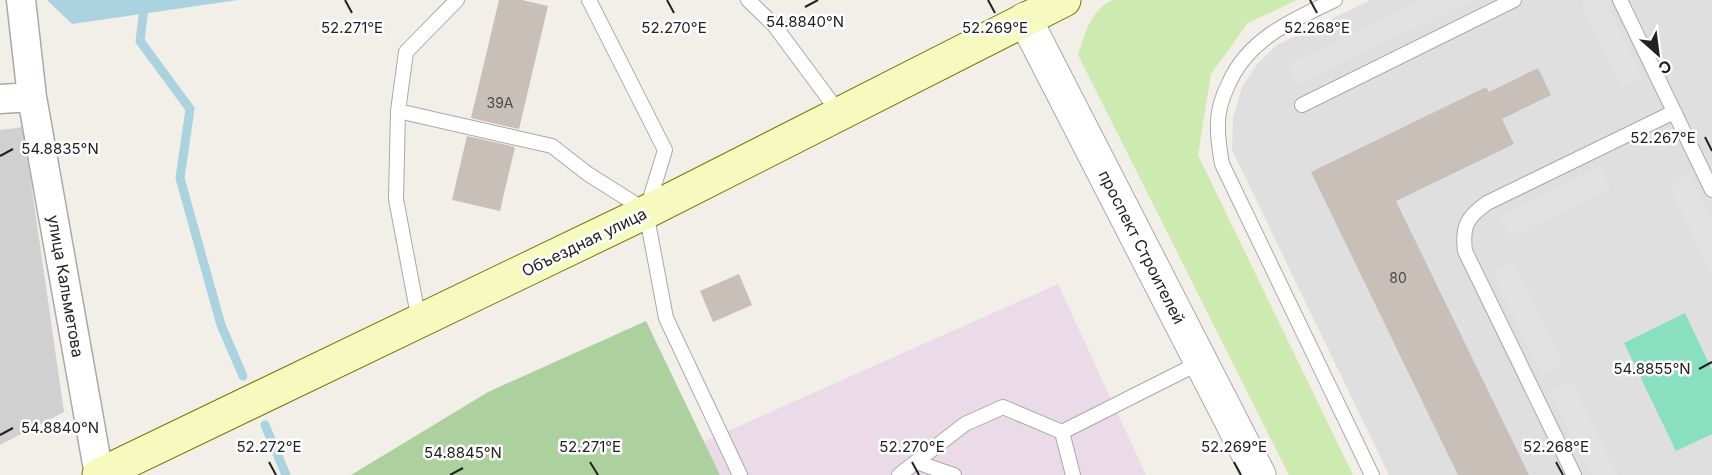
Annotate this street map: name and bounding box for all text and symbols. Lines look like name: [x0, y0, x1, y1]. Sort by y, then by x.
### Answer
text: 54.8840°N: [766, 12, 844, 31]
text: 52.271°E: [321, 18, 383, 37]
text: 52.270°E: [641, 18, 707, 37]
text: 52.269°E: [962, 18, 1028, 37]
text: 52.268°E: [1284, 18, 1350, 37]
north arrow: [1628, 24, 1688, 84]
text: С: [1655, 56, 1675, 79]
house number: 39А: [487, 94, 514, 111]
text: 52.267°E: [1630, 128, 1696, 147]
text: 54.8835°N: [21, 139, 99, 158]
street label: проспект Строителей: [1094, 167, 1190, 327]
street label: Объездная улица: [518, 203, 650, 281]
street label: улица Кальметова: [44, 213, 88, 359]
house number: 80: [1389, 269, 1407, 286]
text: 54.8855°N: [1613, 359, 1691, 378]
text: 54.8840°N: [21, 418, 99, 437]
text: 52.272°E: [236, 437, 302, 456]
text: 52.271°E: [559, 437, 621, 456]
text: 52.270°E: [879, 437, 945, 456]
text: 52.269°E: [1201, 437, 1267, 456]
text: 52.268°E: [1523, 437, 1589, 456]
text: 54.8845°N: [424, 443, 502, 462]

